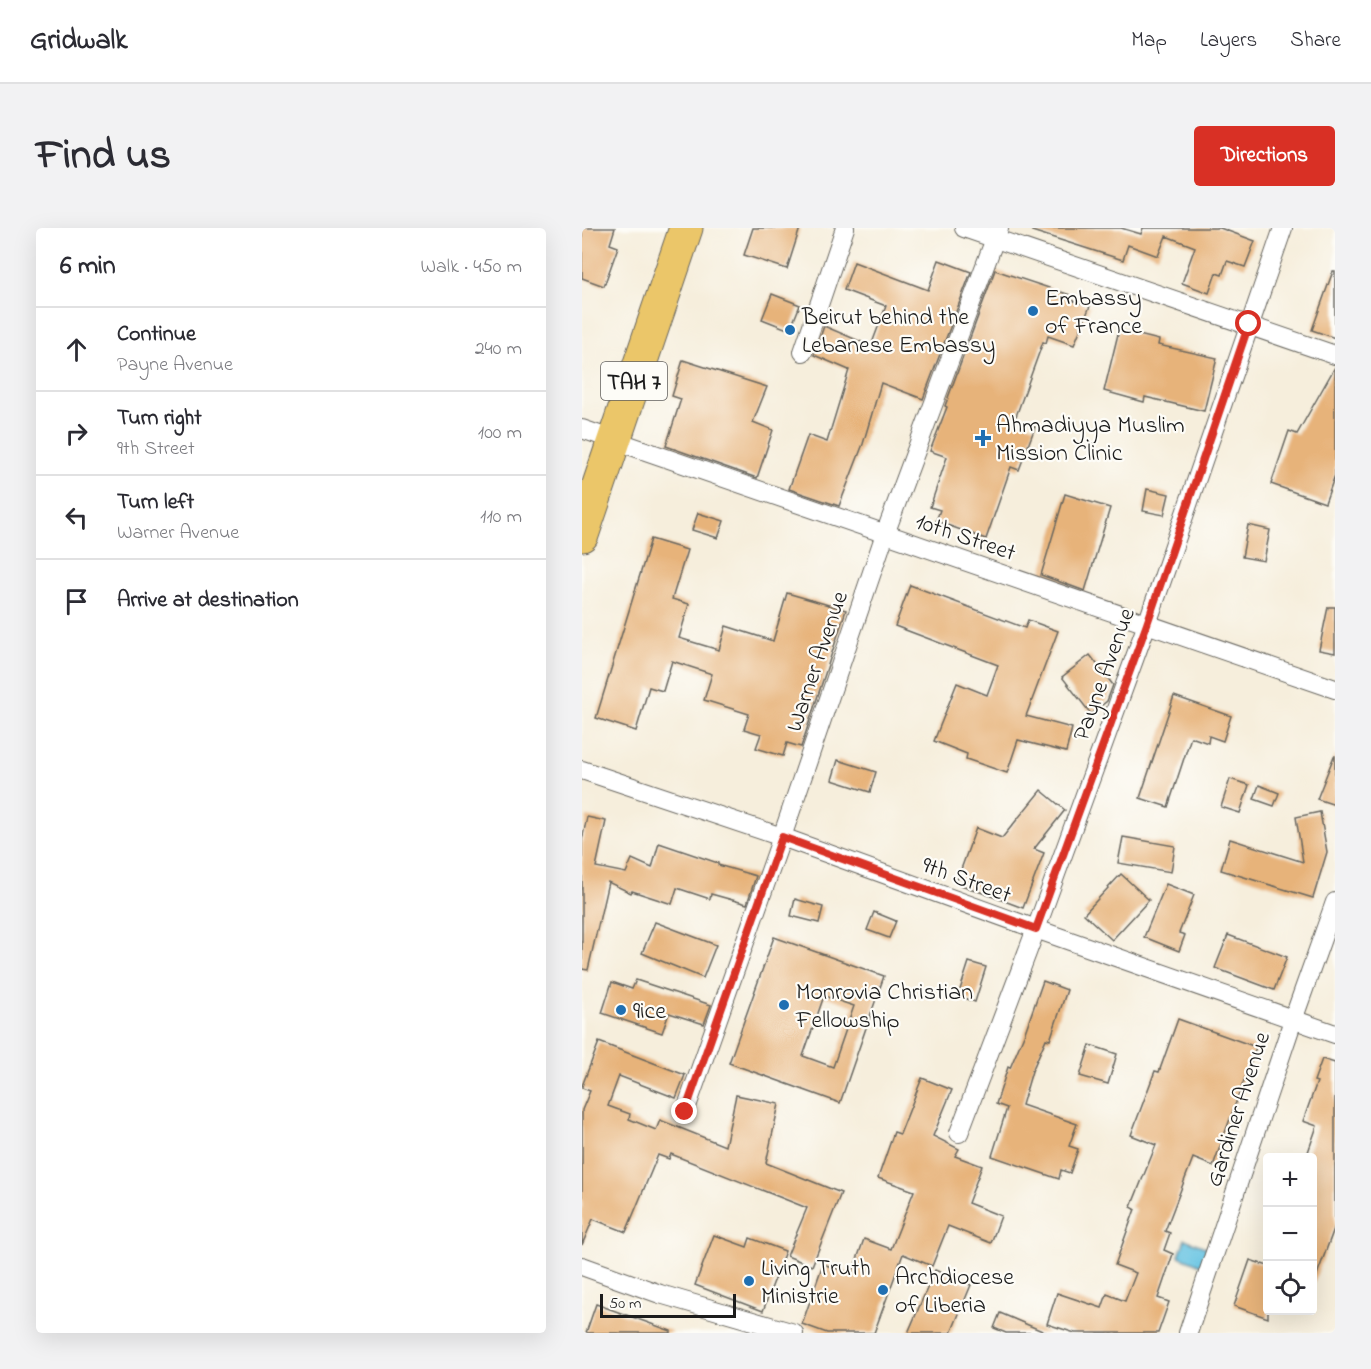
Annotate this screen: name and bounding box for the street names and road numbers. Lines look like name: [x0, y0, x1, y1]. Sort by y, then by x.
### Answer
road number: TAH 7: [601, 362, 667, 400]
street label: 10th Street: [910, 505, 1020, 572]
street label: Warner Avenue: [778, 586, 859, 737]
street label: Payne Avenue: [1065, 603, 1147, 747]
street label: 9th Street: [916, 849, 1016, 914]
street label: Gardiner Avenue: [1198, 1028, 1281, 1192]

